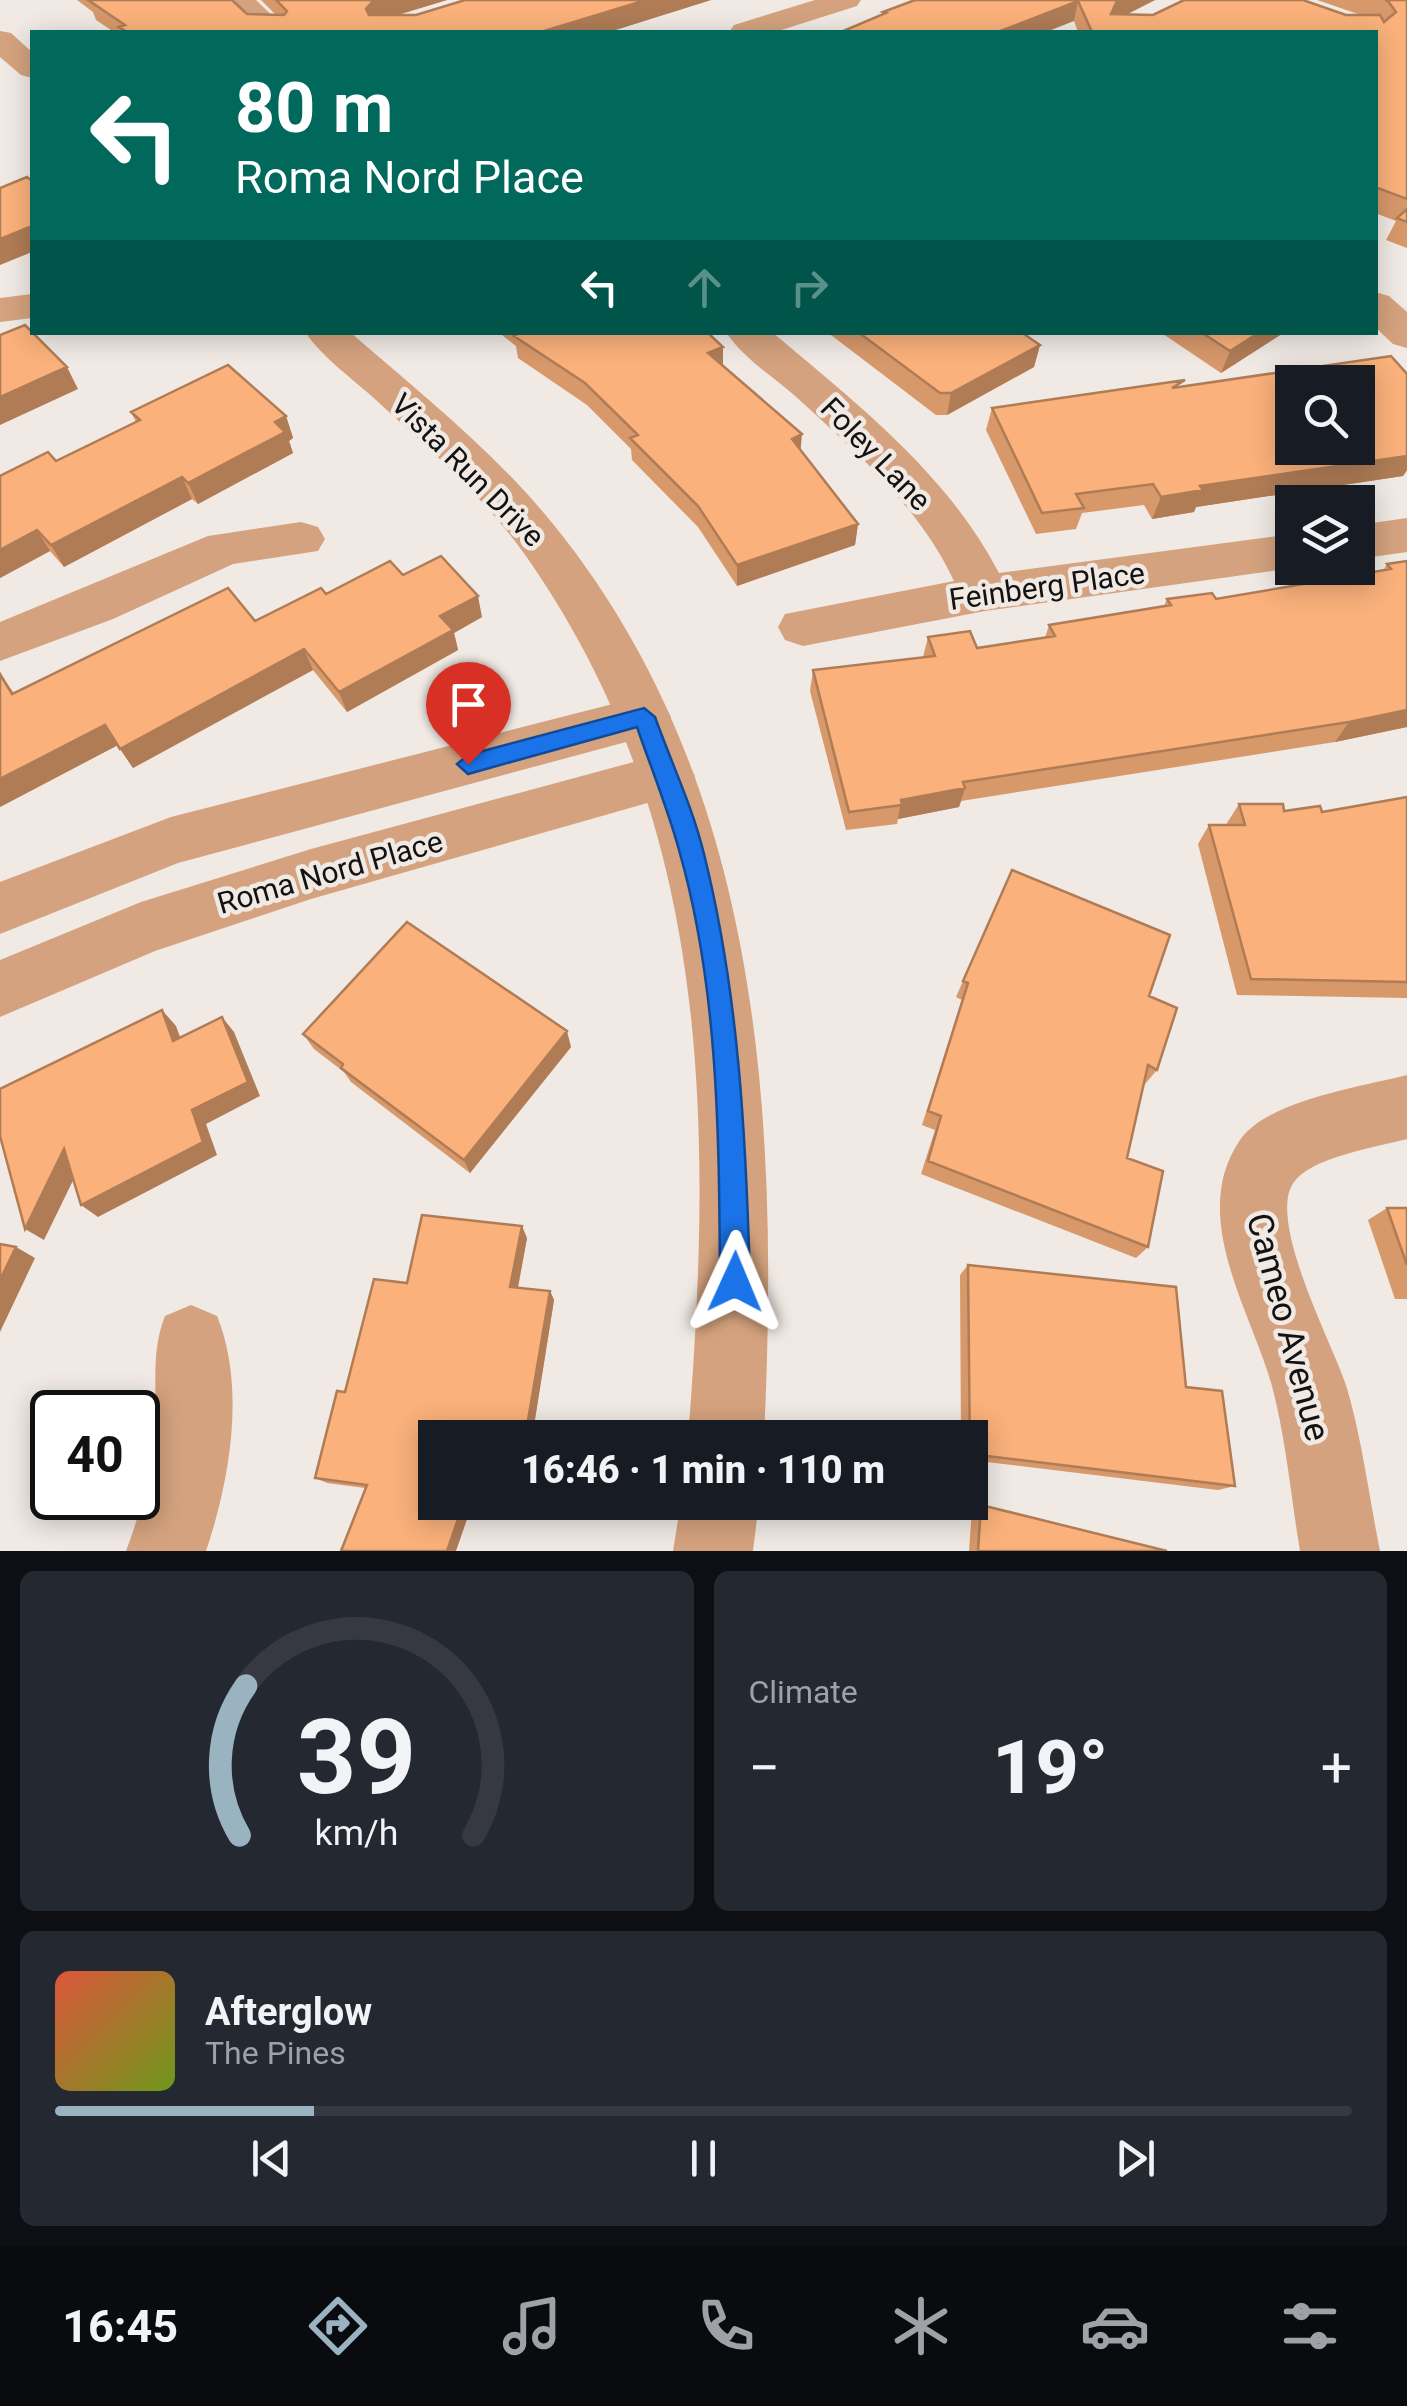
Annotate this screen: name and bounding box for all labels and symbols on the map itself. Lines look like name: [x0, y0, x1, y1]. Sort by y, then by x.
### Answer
street label: Vista Run Drive: [384, 386, 552, 554]
street label: Foley Lane: [814, 390, 938, 518]
street label: Feinberg Place: [947, 555, 1147, 617]
pin: [426, 662, 511, 765]
street label: Roma Nord Place: [213, 823, 447, 921]
street label: Cameo Avenue: [1238, 1209, 1338, 1445]
position arrow: [683, 1230, 787, 1334]
speed limit sign: 40: [30, 1390, 160, 1520]

